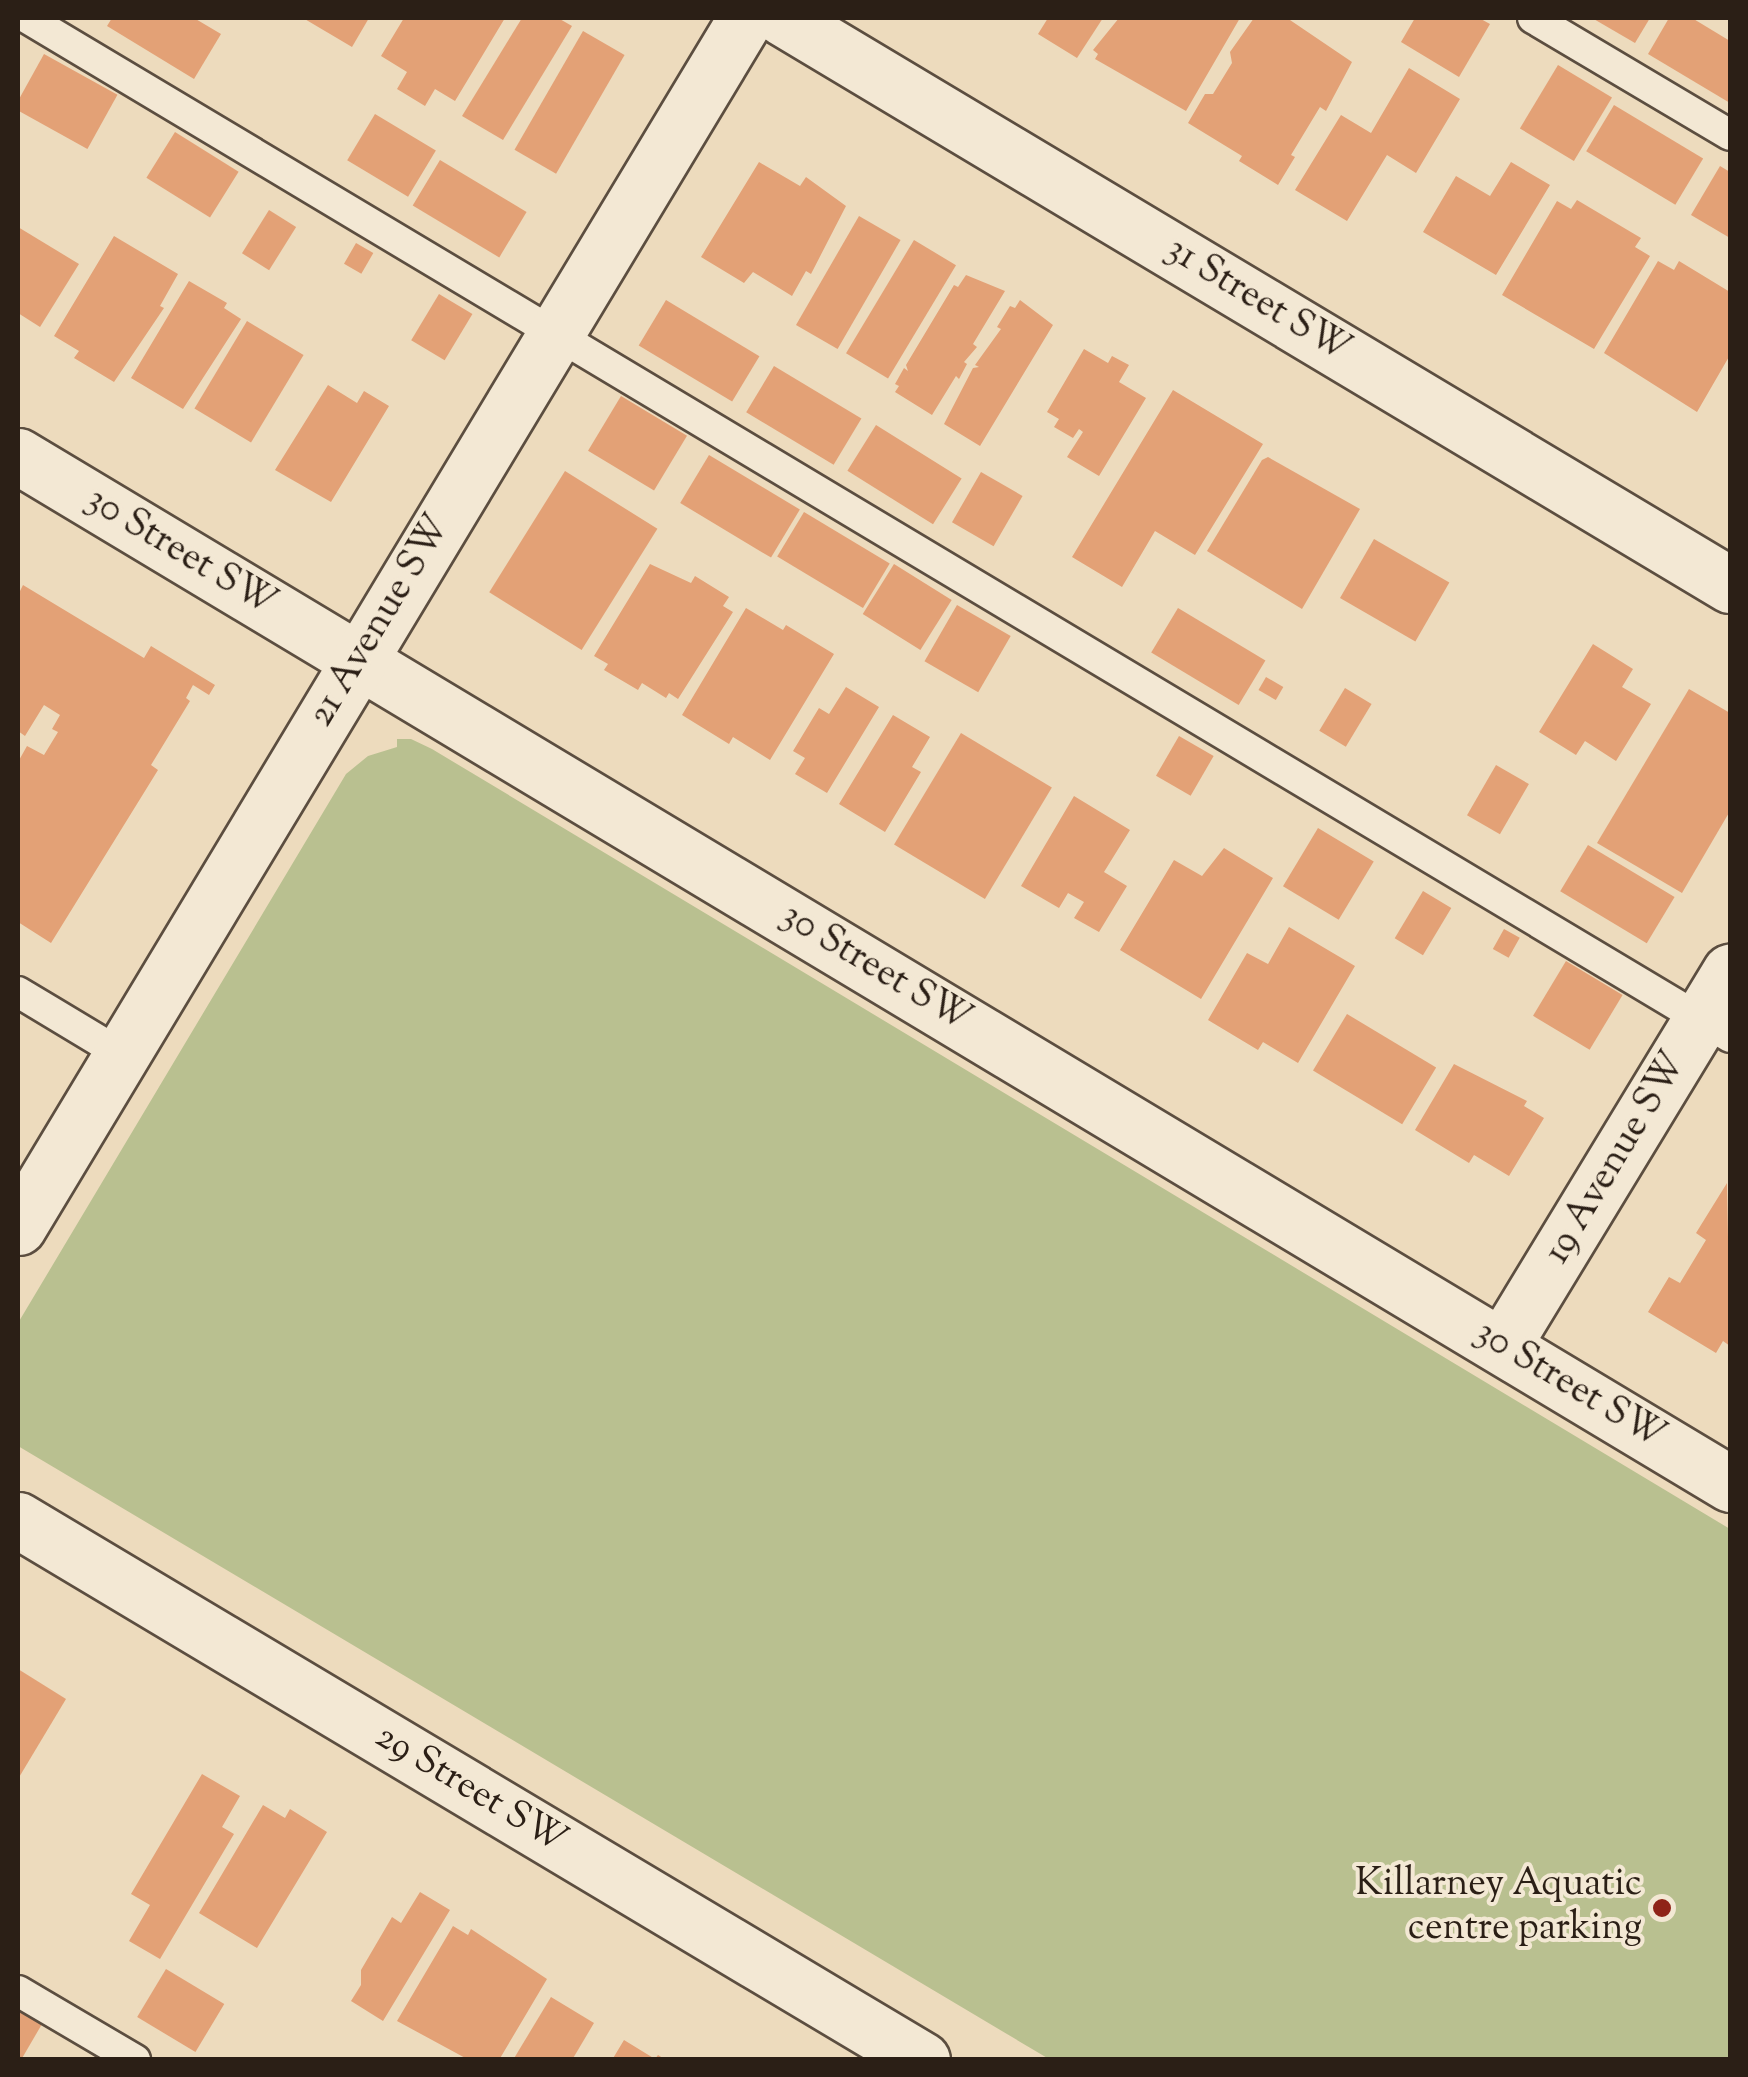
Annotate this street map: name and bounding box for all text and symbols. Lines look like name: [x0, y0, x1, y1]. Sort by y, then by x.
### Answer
street label: 31 Street SW: [1157, 228, 1357, 374]
street label: 30 Street SW: [77, 478, 283, 628]
street label: 21 Avenue SW: [300, 508, 462, 736]
street label: 30 Street SW: [772, 894, 978, 1044]
street label: 19 Avenue SW: [1536, 1045, 1698, 1273]
street label: 30 Street SW: [1466, 1311, 1672, 1461]
street label: 29 Street SW: [366, 1715, 574, 1865]
place label: Killarney Aquatic centre parking: [1355, 1863, 1642, 1952]
marker: Killarney Aquatic centre parking: [1651, 1897, 1673, 1919]

